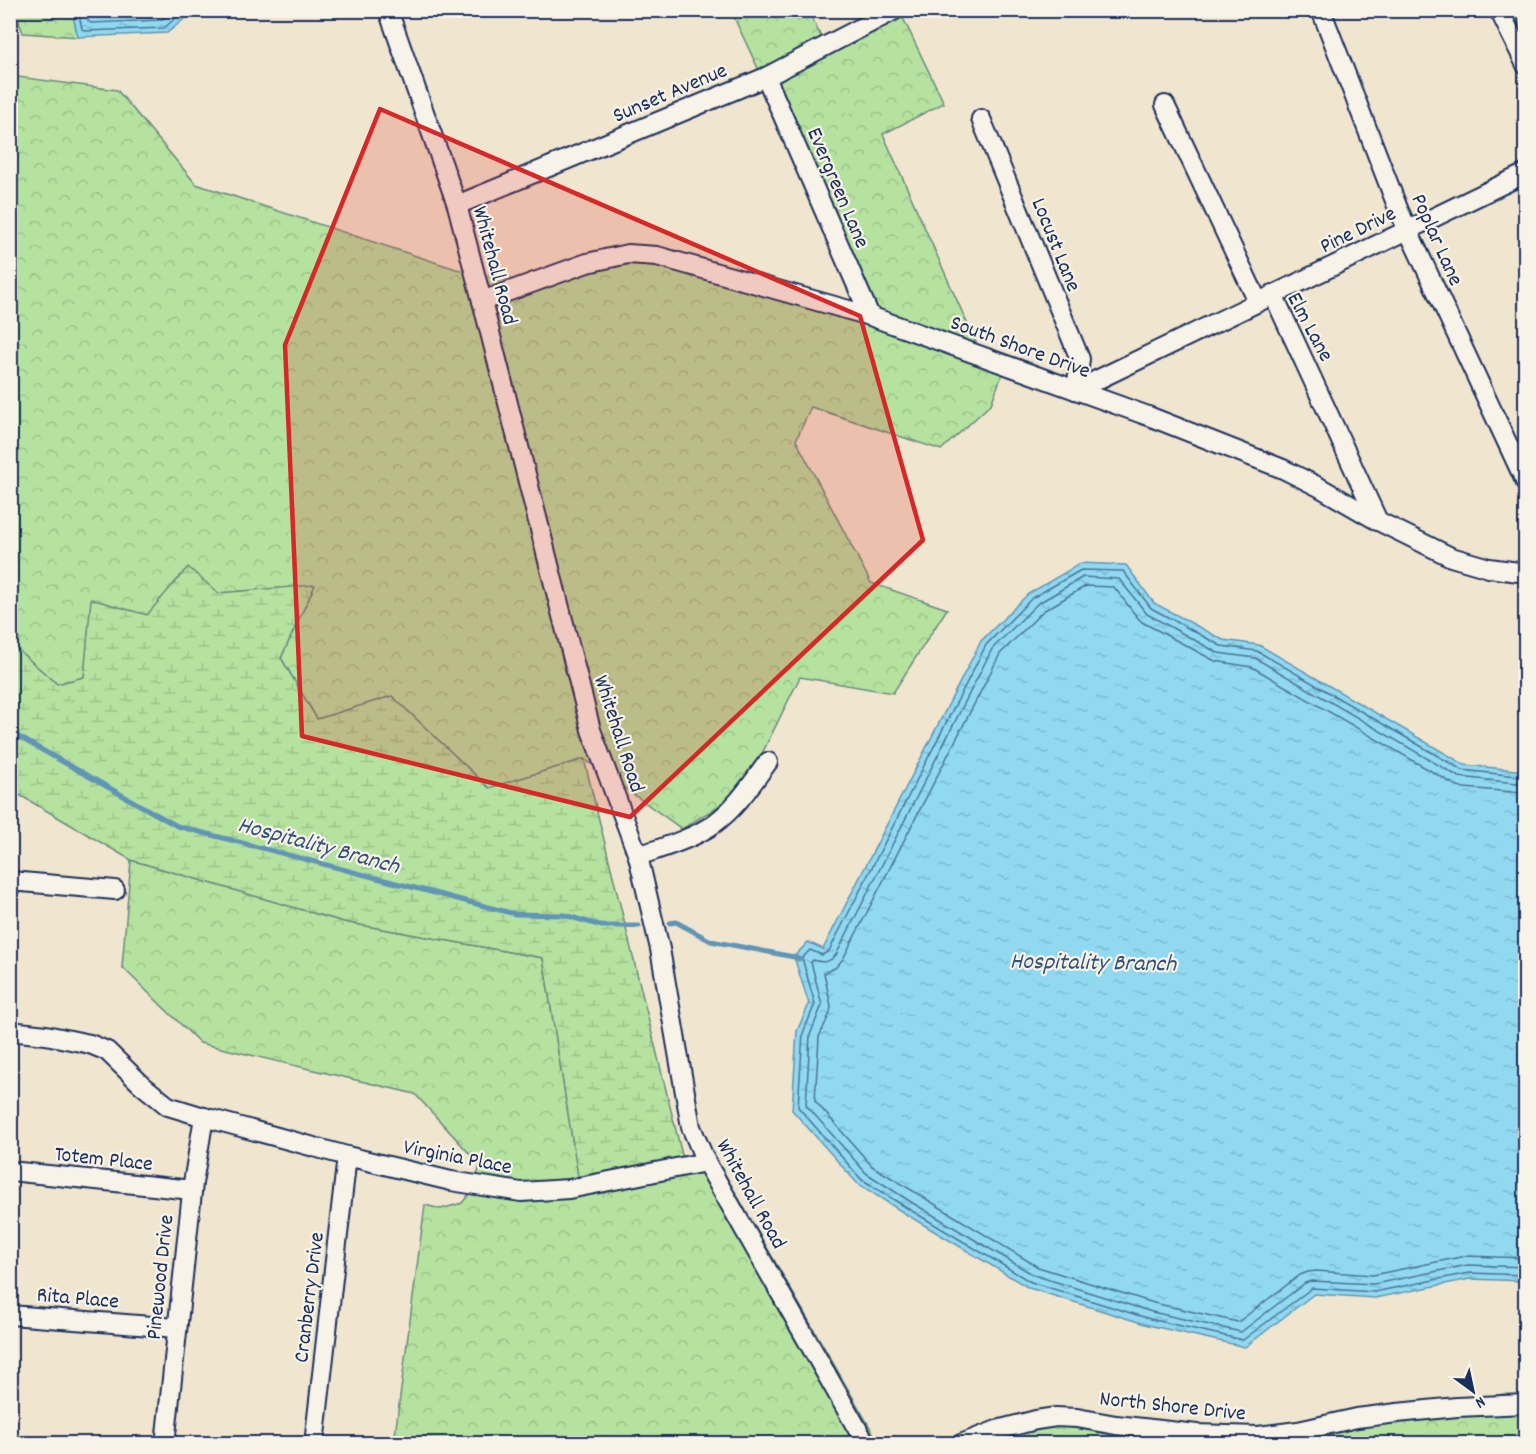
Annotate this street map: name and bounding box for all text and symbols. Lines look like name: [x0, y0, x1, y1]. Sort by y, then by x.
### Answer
street label: Sunset Avenue: [608, 56, 732, 132]
street label: Evergreen Lane: [797, 123, 876, 254]
street label: Poplar Lane: [1402, 189, 1470, 291]
street label: Locust Lane: [1022, 194, 1088, 297]
street label: Pine Drive: [1315, 199, 1402, 263]
street label: Whitehall Road: [463, 203, 524, 329]
street label: Elm Lane: [1278, 287, 1340, 368]
street label: South Shore Drive: [945, 309, 1094, 388]
street label: Whitehall Road: [584, 671, 651, 797]
water label: Hospitality Branch: [234, 809, 404, 885]
water label: Hospitality Branch: [1010, 946, 1177, 982]
street label: Virginia Place: [400, 1133, 514, 1184]
street label: Whitehall Road: [707, 1134, 793, 1255]
street label: Totem Place: [53, 1140, 154, 1181]
street label: Pinewood Drive: [140, 1213, 183, 1341]
street label: Cranberry Drive: [287, 1230, 334, 1365]
street label: Rita Place: [35, 1280, 120, 1319]
north arrow: [1443, 1361, 1503, 1421]
street label: North Shore Drive: [1098, 1384, 1247, 1431]
text: N: [1470, 1390, 1489, 1413]

